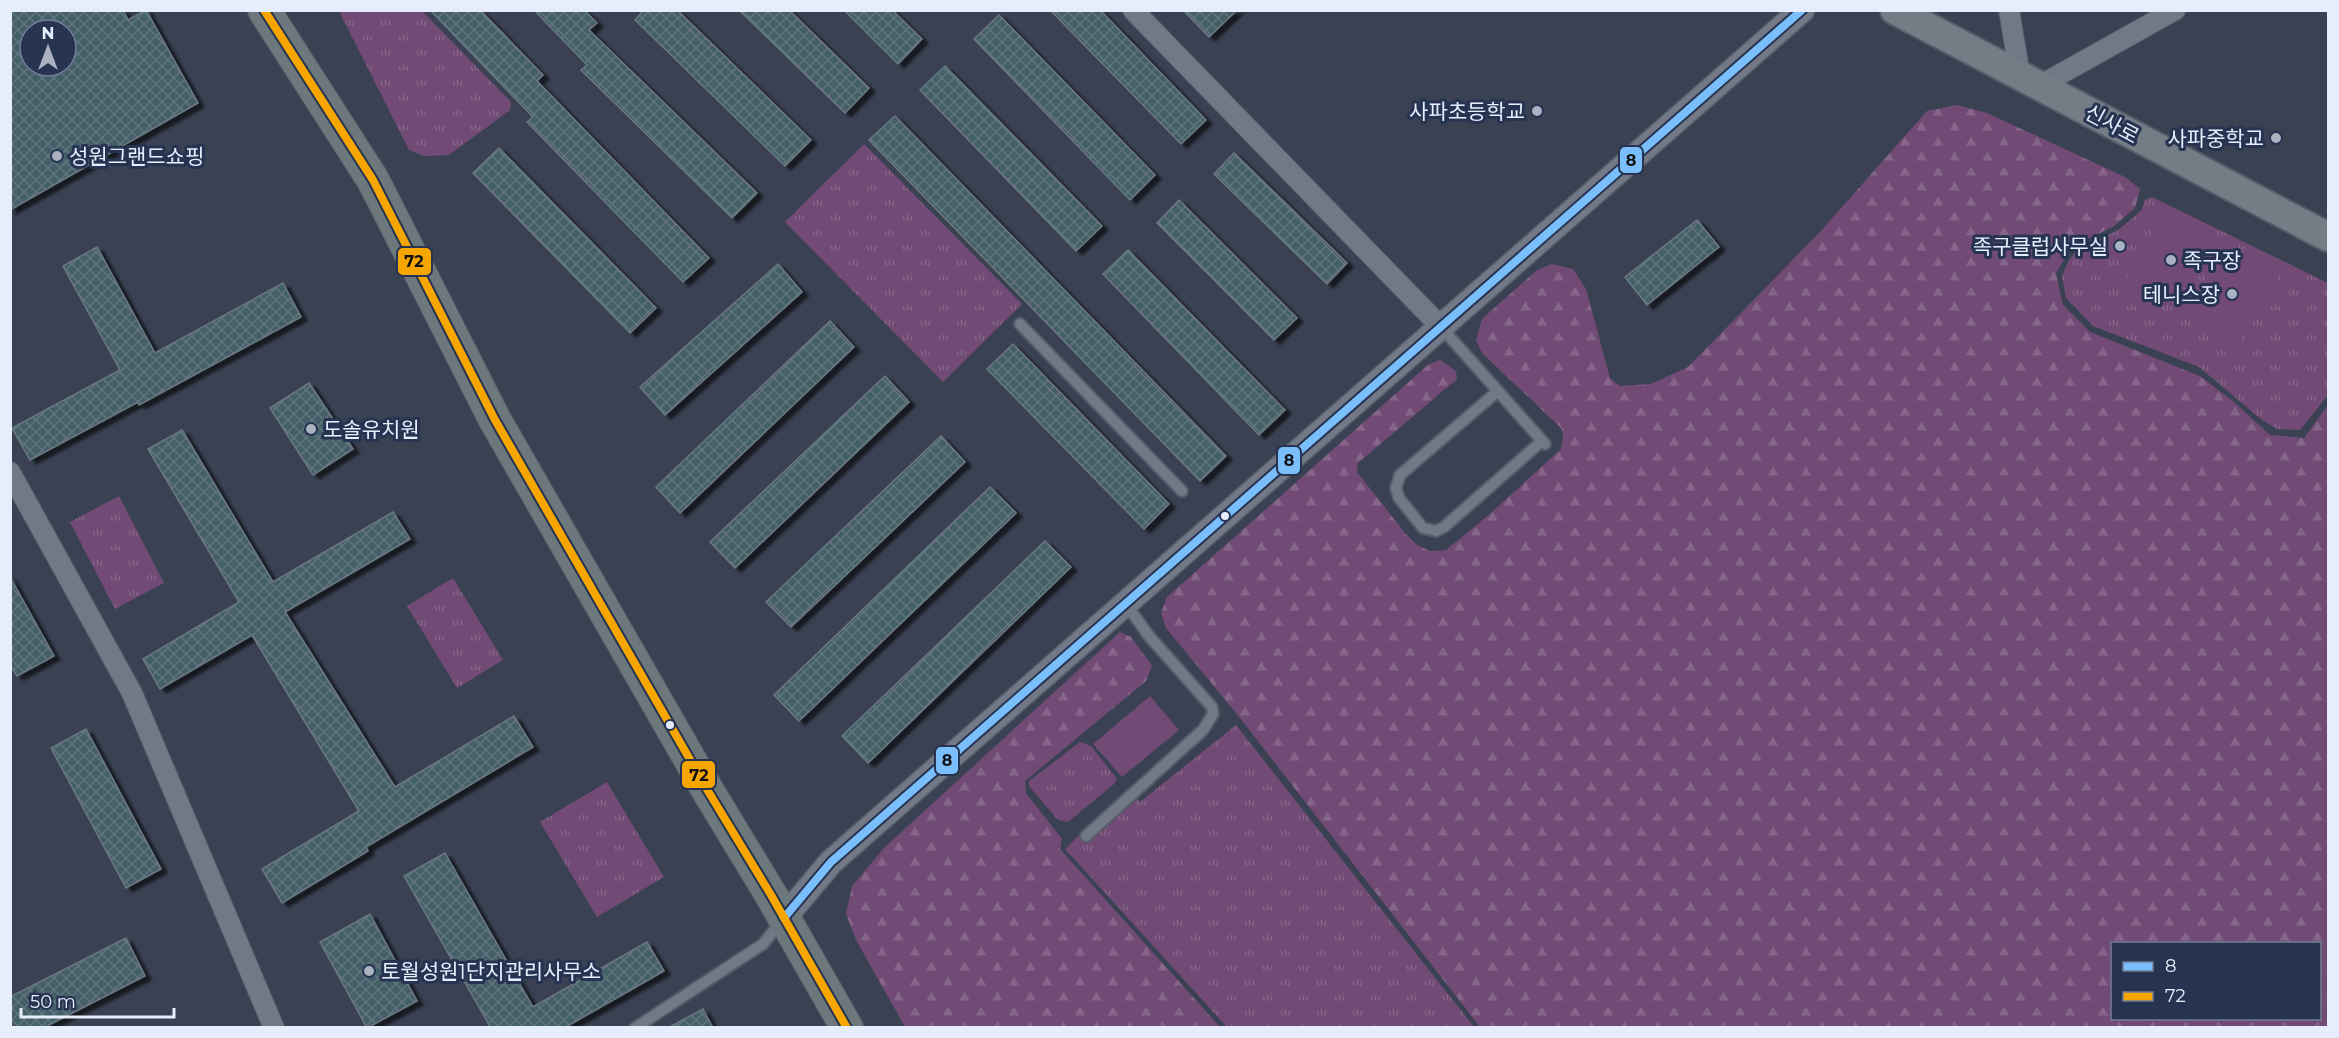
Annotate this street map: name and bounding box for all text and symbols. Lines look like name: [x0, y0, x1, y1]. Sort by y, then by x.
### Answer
north arrow: [18, 18, 78, 78]
text: N: [42, 24, 54, 43]
place label: 사파초등학교: [1409, 99, 1525, 124]
street label: 신사로: [2081, 99, 2143, 149]
marker: 사파초등학교: [1530, 104, 1544, 118]
place label: 사파중학교: [2167, 126, 2264, 151]
marker: 사파중학교: [2269, 131, 2283, 145]
place label: 성원그랜드쇼핑: [69, 144, 204, 169]
line badge: 8: [1619, 146, 1643, 174]
marker: 성원그랜드쇼핑: [50, 149, 64, 163]
text: 8: [1626, 151, 1636, 170]
place label: 족구클럽사무실: [1973, 234, 2108, 259]
marker: 족구클럽사무실: [2113, 239, 2127, 253]
line badge: 72: [397, 247, 432, 276]
place label: 족구장: [2183, 248, 2241, 273]
text: 72: [404, 252, 424, 271]
marker: 족구장: [2164, 253, 2178, 267]
place label: 테니스장: [2143, 282, 2220, 307]
marker: 테니스장: [2225, 287, 2239, 301]
place label: 도솔유치원: [323, 417, 420, 442]
marker: 도솔유치원: [304, 422, 318, 436]
line badge: 8: [1277, 446, 1301, 475]
text: 8: [1284, 451, 1294, 470]
unlabelled marker: [1219, 510, 1231, 522]
unlabelled marker: [664, 719, 676, 731]
line badge: 8: [935, 746, 959, 775]
text: 8: [942, 751, 952, 770]
line badge: 72: [681, 760, 716, 789]
text: 72: [689, 766, 709, 785]
legend: [2111, 942, 2321, 1020]
text: 8: [2165, 955, 2176, 977]
place label: 토월성원1단지관리사무소: [381, 959, 601, 984]
marker: 토월성원1단지관리사무소: [362, 964, 376, 978]
scale bar: [21, 981, 174, 1019]
text: 72: [2165, 985, 2186, 1007]
text: 50 m: [30, 991, 76, 1013]

